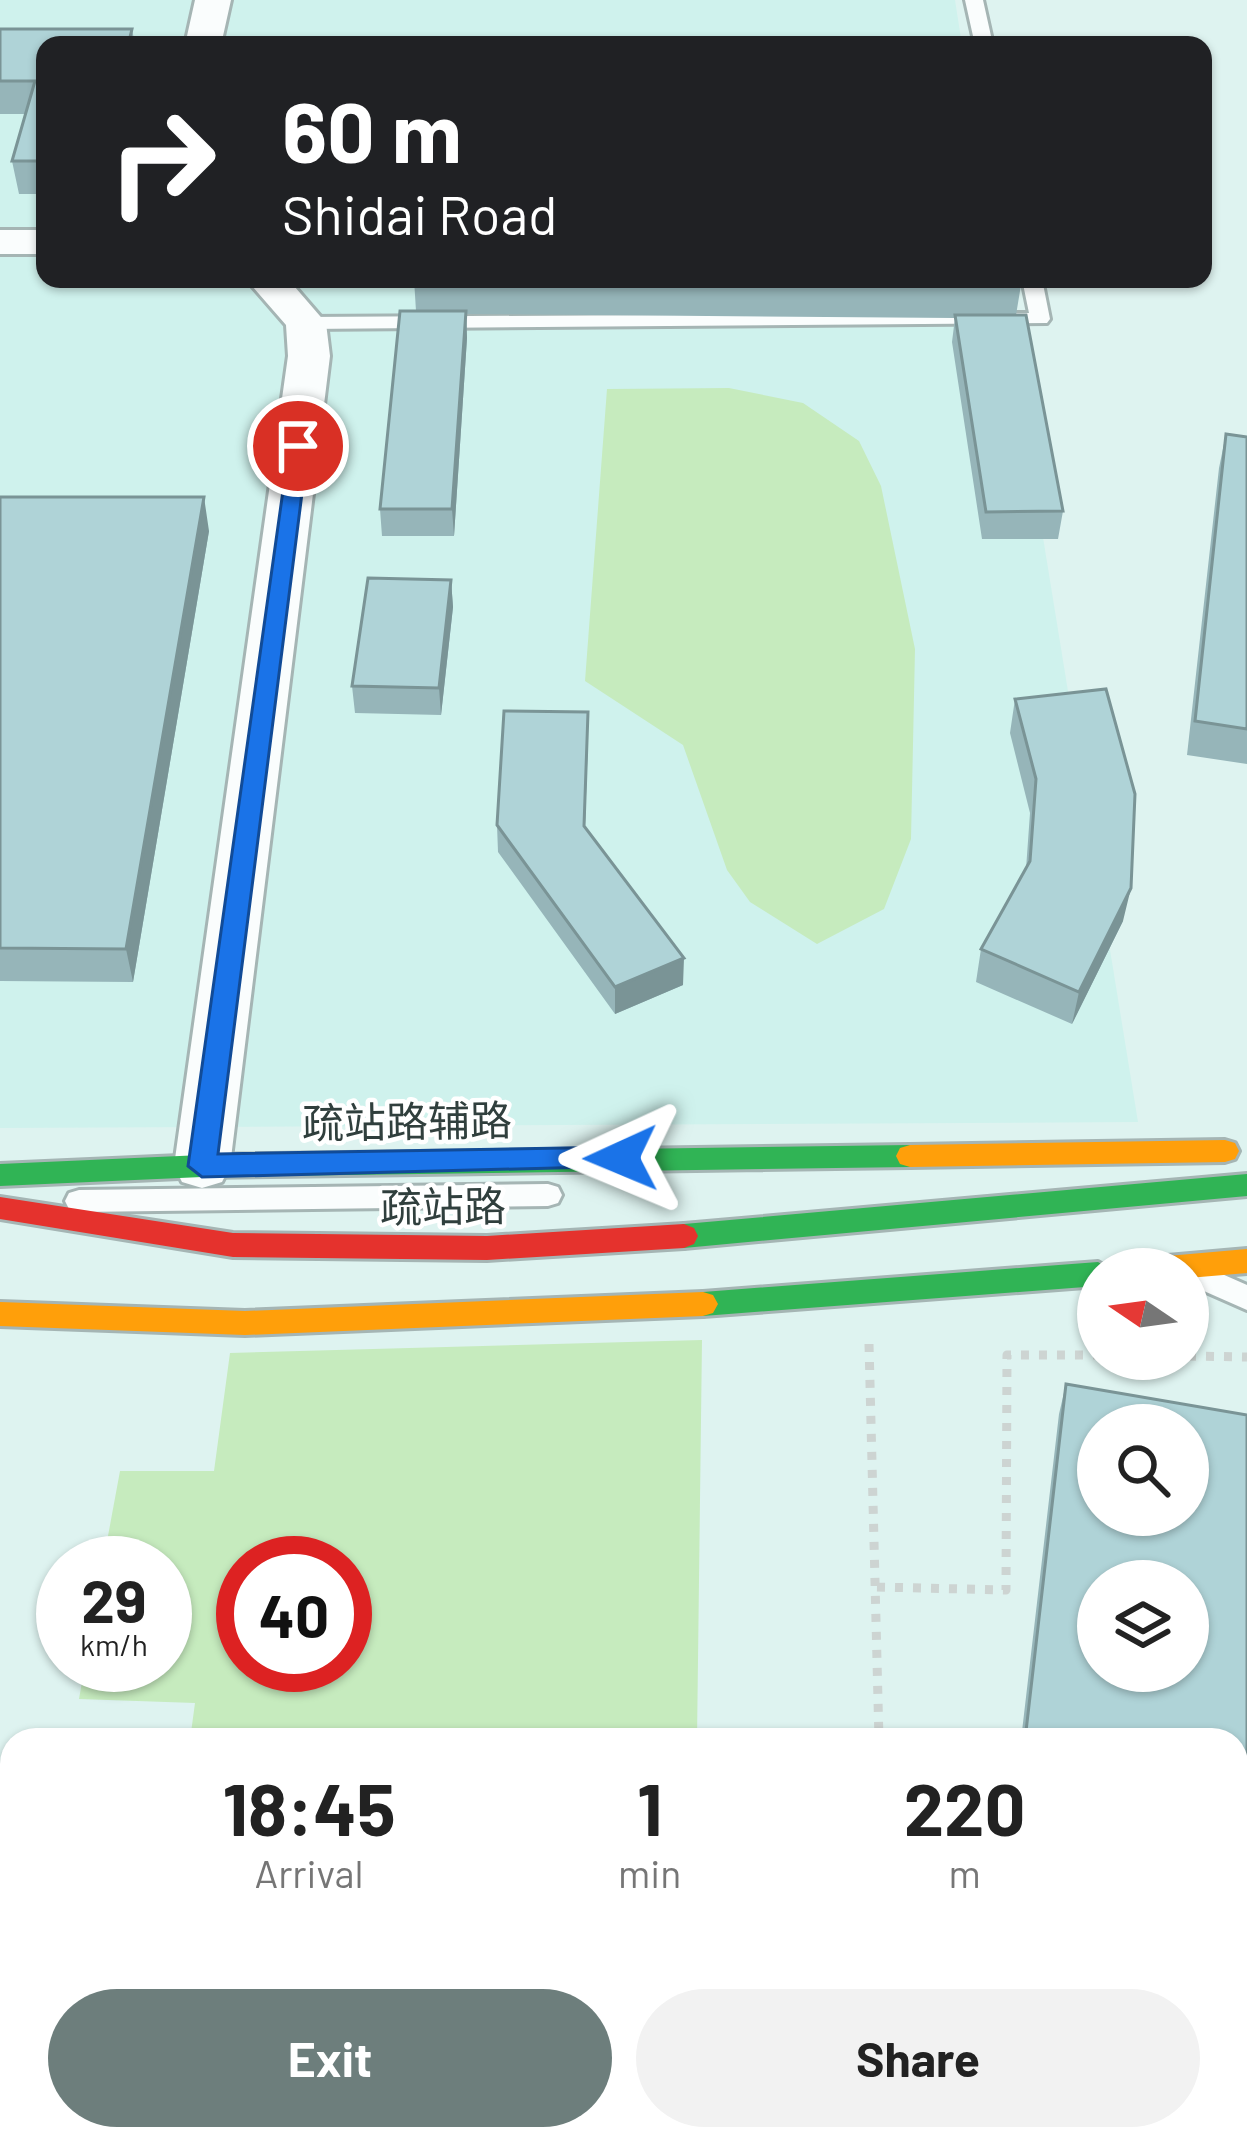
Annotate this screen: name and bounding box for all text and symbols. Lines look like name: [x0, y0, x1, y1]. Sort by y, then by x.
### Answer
text: 60 m: [282, 79, 462, 180]
icon: right: [84, 84, 240, 240]
text: Shidai Road: [282, 181, 557, 246]
pin: [247, 395, 349, 497]
icon: arrive: [265, 413, 331, 479]
street label: 疏站路辅路: [302, 1093, 512, 1147]
position arrow: [558, 1095, 684, 1221]
street label: 疏站路: [380, 1179, 506, 1231]
north arrow: [1077, 1248, 1209, 1380]
map controls: [1077, 1248, 1209, 1692]
button: search: [1077, 1404, 1209, 1536]
speed limit sign: 40: [216, 1536, 372, 1692]
button: layers: [1077, 1560, 1209, 1692]
text: 29: [81, 1563, 147, 1635]
text: km/h: [80, 1626, 148, 1662]
text: 18:45: [223, 1764, 396, 1850]
text: 1: [637, 1764, 662, 1850]
text: 220: [904, 1764, 1025, 1850]
text: Arrival: [255, 1849, 364, 1896]
text: min: [618, 1849, 681, 1896]
text: m: [948, 1849, 981, 1896]
button: Exit: [48, 1989, 612, 2127]
button: Share: [636, 1989, 1200, 2127]

